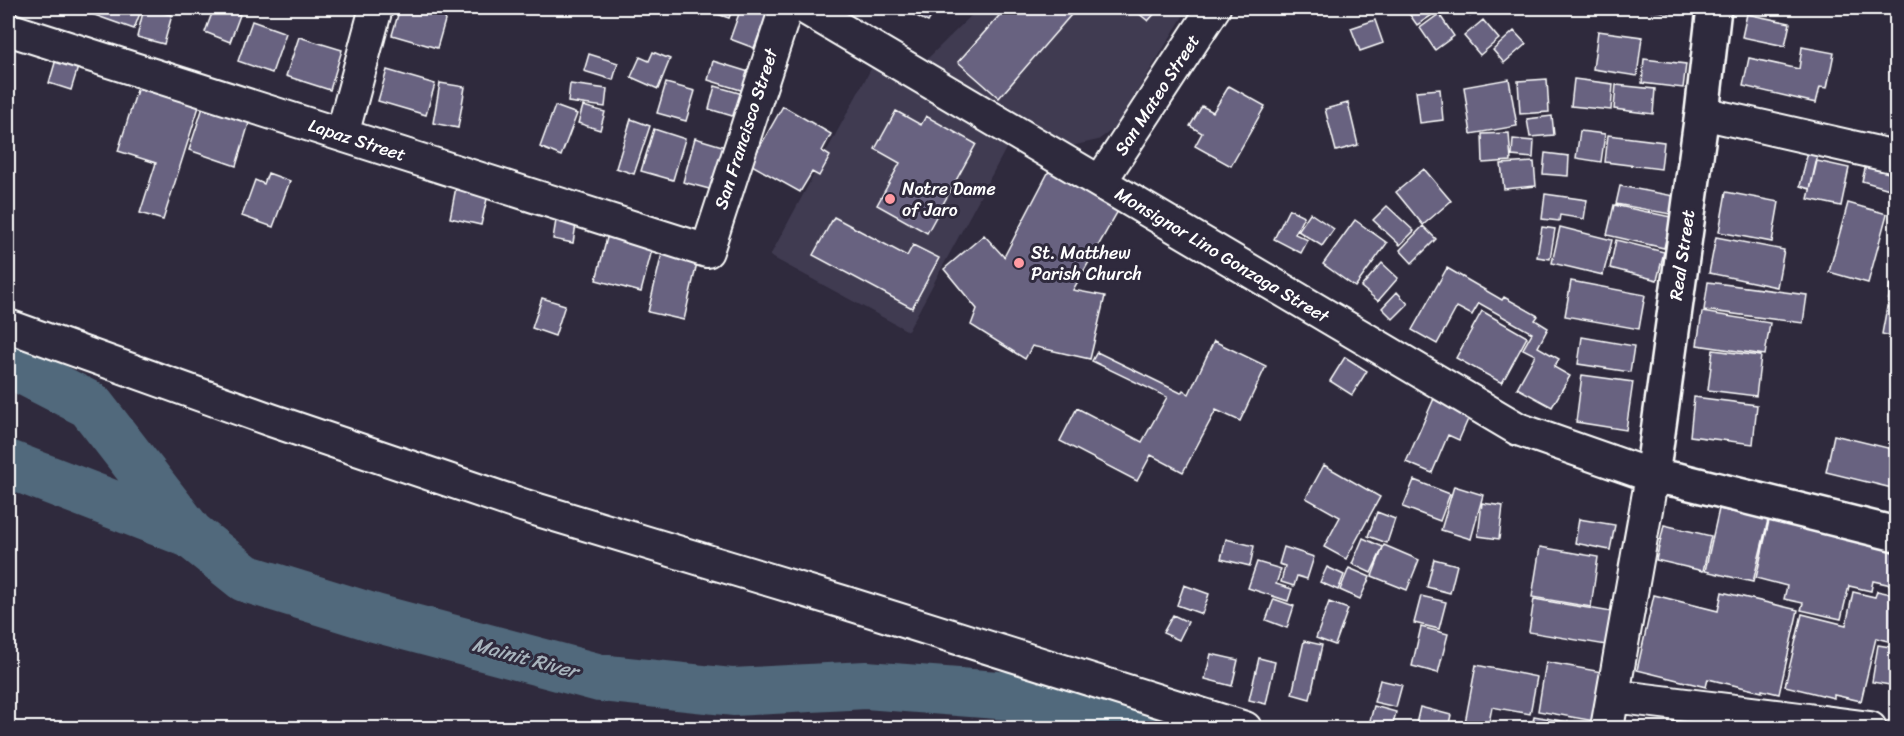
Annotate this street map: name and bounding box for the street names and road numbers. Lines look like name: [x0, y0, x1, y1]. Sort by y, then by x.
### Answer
street label: San Mateo Street: [1106, 28, 1208, 162]
street label: San Francisco Street: [705, 44, 787, 214]
street label: Lapaz Street: [304, 109, 410, 171]
street label: Monsignor Lino Gonzaga Street: [1109, 178, 1336, 332]
street label: Real Street: [1660, 207, 1704, 302]

